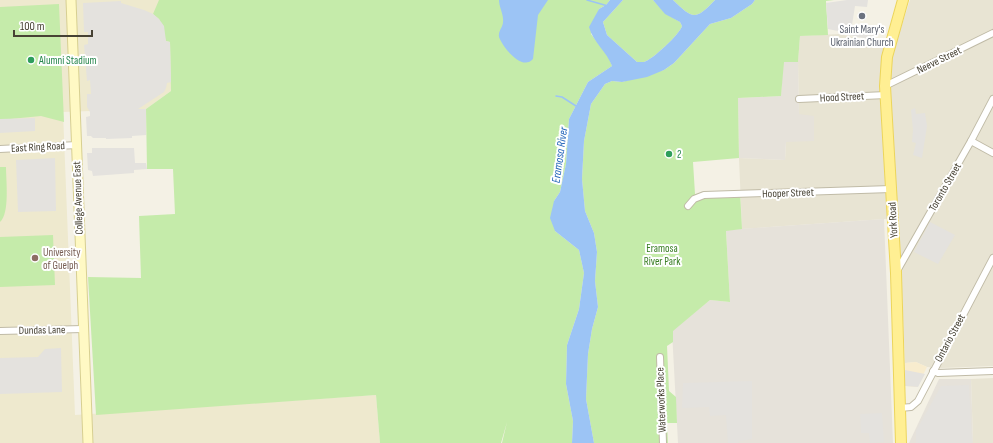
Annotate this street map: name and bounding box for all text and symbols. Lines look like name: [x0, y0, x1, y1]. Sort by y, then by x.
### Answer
marker: Saint Mary's Ukrainian Church: [857, 11, 867, 21]
scale bar: [14, 12, 92, 38]
text: 100 m: [20, 19, 45, 34]
place label: Saint Mary's Ukrainian Church: [830, 23, 894, 49]
street label: Neeve Street: [915, 43, 964, 76]
place label: Alumni Stadium: [38, 54, 97, 67]
marker: Alumni Stadium: [26, 55, 36, 65]
street label: Hood Street: [820, 89, 865, 105]
water label: Eramosa River: [549, 125, 571, 184]
street label: East Ring Road: [11, 139, 66, 155]
place label: 2: [677, 148, 682, 161]
marker: 2: [664, 149, 674, 159]
street label: College Avenue East: [70, 160, 86, 235]
street label: Toronto Street: [926, 160, 964, 213]
street label: Hooper Street: [762, 186, 815, 200]
street label: York Road: [886, 201, 900, 238]
park label: Eramosa River Park: [644, 242, 681, 268]
place label: University of Guelph: [43, 246, 81, 272]
marker: University of Guelph: [30, 253, 40, 263]
street label: Ontario Street: [932, 311, 968, 364]
street label: Dundas Lane: [19, 323, 65, 337]
street label: Waterworks Place: [653, 367, 669, 433]

